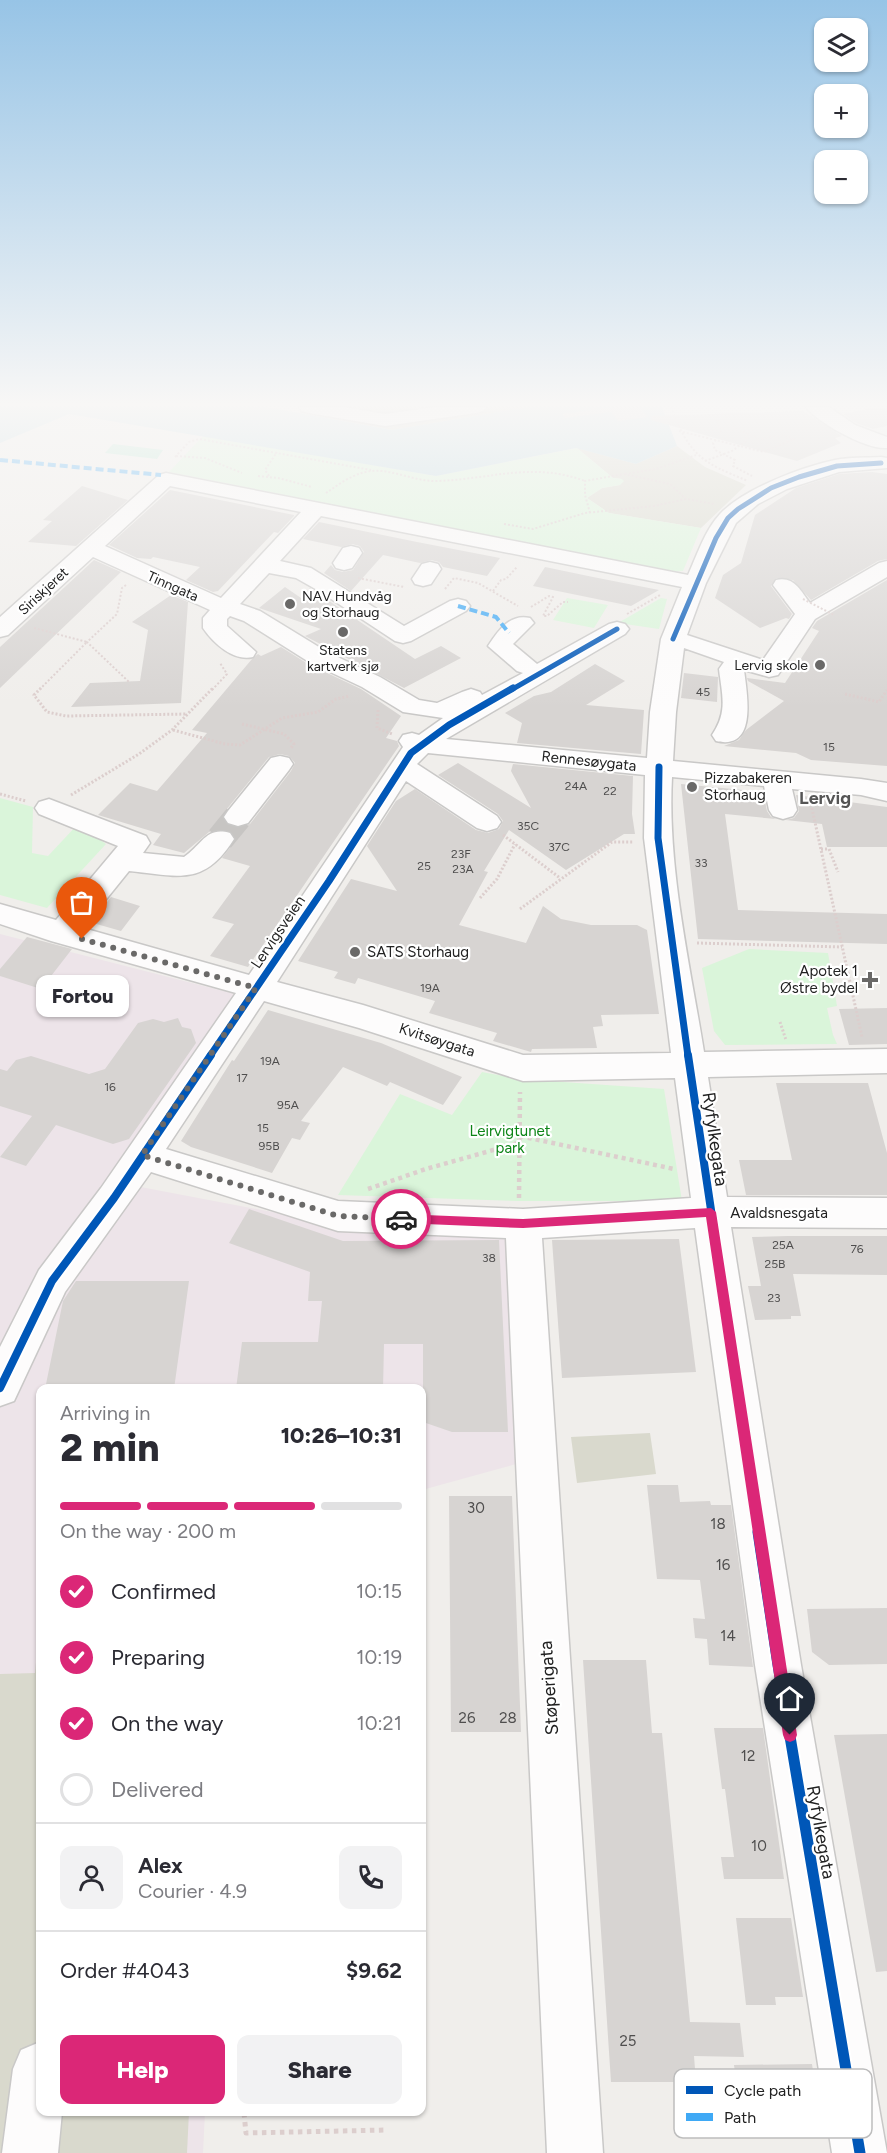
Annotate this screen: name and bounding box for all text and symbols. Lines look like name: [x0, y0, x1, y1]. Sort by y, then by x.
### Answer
map controls: [814, 18, 868, 204]
button: layers: [814, 18, 868, 72]
button: +: [814, 84, 868, 138]
button: −: [814, 150, 868, 204]
street label: Siriskjeret: [15, 564, 72, 619]
street label: Tinngata: [145, 568, 201, 605]
place label: NAV Hundvåg og Storhaug: [302, 588, 392, 621]
marker: NAV Hundvåg og Storhaug: [283, 597, 297, 611]
marker: Statens kartverk sjø: [336, 625, 350, 639]
place label: Statens kartverk sjø: [307, 642, 379, 675]
place label: Lervig skole: [734, 657, 808, 674]
marker: Lervig skole: [813, 658, 827, 672]
house number: 45: [696, 685, 710, 699]
house number: 15: [823, 740, 835, 754]
street label: Rennesøygata: [541, 747, 637, 775]
place label: Pizzabakeren Storhaug: [704, 769, 792, 804]
house number: 24A: [565, 779, 587, 793]
marker: Pizzabakeren Storhaug: [685, 780, 699, 794]
house number: 22: [603, 784, 617, 798]
district label: Lervig: [799, 787, 851, 809]
house number: 35C: [517, 819, 539, 833]
house number: 37C: [548, 840, 570, 854]
house number: 23F: [451, 847, 471, 861]
house number: 33: [694, 856, 708, 870]
house number: 25: [417, 859, 431, 873]
house number: 23A: [452, 862, 474, 876]
pin: [56, 877, 107, 939]
icon: bag: [65, 886, 98, 919]
street label: Lervigsveien: [247, 892, 309, 972]
place label: SATS Storhaug: [367, 943, 469, 961]
marker: SATS Storhaug: [348, 945, 362, 959]
place label: Apotek 1 Østre bydel: [780, 962, 858, 997]
marker: Apotek 1 Østre bydel: [863, 973, 877, 987]
callout: Fortou: [36, 975, 128, 1017]
house number: 19A: [420, 981, 440, 995]
text: Fortou: [52, 984, 113, 1008]
street label: Kvitsøygata: [397, 1019, 477, 1061]
house number: 19A: [260, 1054, 280, 1068]
house number: 17: [236, 1071, 248, 1085]
house number: 16: [104, 1080, 116, 1094]
street label: Ryfylkegata: [698, 1091, 732, 1187]
house number: 95A: [277, 1098, 299, 1112]
house number: 15: [257, 1121, 269, 1135]
park label: Leirvigtunet park: [470, 1122, 551, 1157]
house number: 95B: [258, 1139, 280, 1153]
courier: [371, 1189, 431, 1249]
icon: car: [385, 1203, 418, 1236]
street label: Avaldsnesgata: [730, 1204, 828, 1222]
house number: 25A: [772, 1238, 794, 1252]
house number: 76: [850, 1242, 864, 1256]
house number: 38: [482, 1251, 496, 1265]
house number: 25B: [765, 1257, 785, 1271]
house number: 23: [767, 1291, 781, 1305]
text: Arriving in: [60, 1401, 150, 1425]
text: 10:26–10:31: [281, 1422, 402, 1449]
text: 2 min: [60, 1424, 160, 1471]
house number: 30: [467, 1499, 485, 1517]
house number: 18: [710, 1515, 726, 1533]
text: On the way · 200 m: [60, 1519, 236, 1543]
house number: 16: [716, 1556, 731, 1574]
icon: check: [60, 1575, 93, 1608]
text: Confirmed: [111, 1578, 216, 1605]
text: 10:15: [356, 1579, 402, 1603]
house number: 14: [720, 1627, 736, 1645]
street label: Støperigata: [535, 1640, 563, 1736]
icon: check: [60, 1641, 93, 1674]
text: Preparing: [111, 1644, 205, 1671]
text: 10:19: [356, 1645, 402, 1669]
pin: [764, 1673, 815, 1735]
icon: home: [773, 1682, 806, 1715]
icon: check: [60, 1707, 93, 1740]
house number: 26: [459, 1709, 476, 1727]
house number: 28: [499, 1709, 517, 1727]
text: On the way: [111, 1710, 223, 1737]
text: 10:21: [356, 1711, 402, 1735]
house number: 12: [741, 1747, 755, 1765]
text: Delivered: [111, 1776, 204, 1803]
street label: Ryfylkegata: [802, 1783, 840, 1881]
house number: 10: [751, 1837, 767, 1855]
button: person: [60, 1846, 123, 1909]
button: phone: [339, 1846, 402, 1909]
text: Alex: [138, 1852, 183, 1879]
text: Courier · 4.9: [138, 1879, 247, 1903]
text: Order #4043: [60, 1957, 190, 1984]
text: $9.62: [346, 1957, 402, 1984]
house number: 25: [619, 2032, 637, 2050]
button: Help: [60, 2035, 225, 2104]
button: Share: [237, 2035, 402, 2104]
legend: [674, 2069, 872, 2138]
text: Cycle path: [724, 2081, 801, 2100]
text: Path: [724, 2108, 756, 2127]

